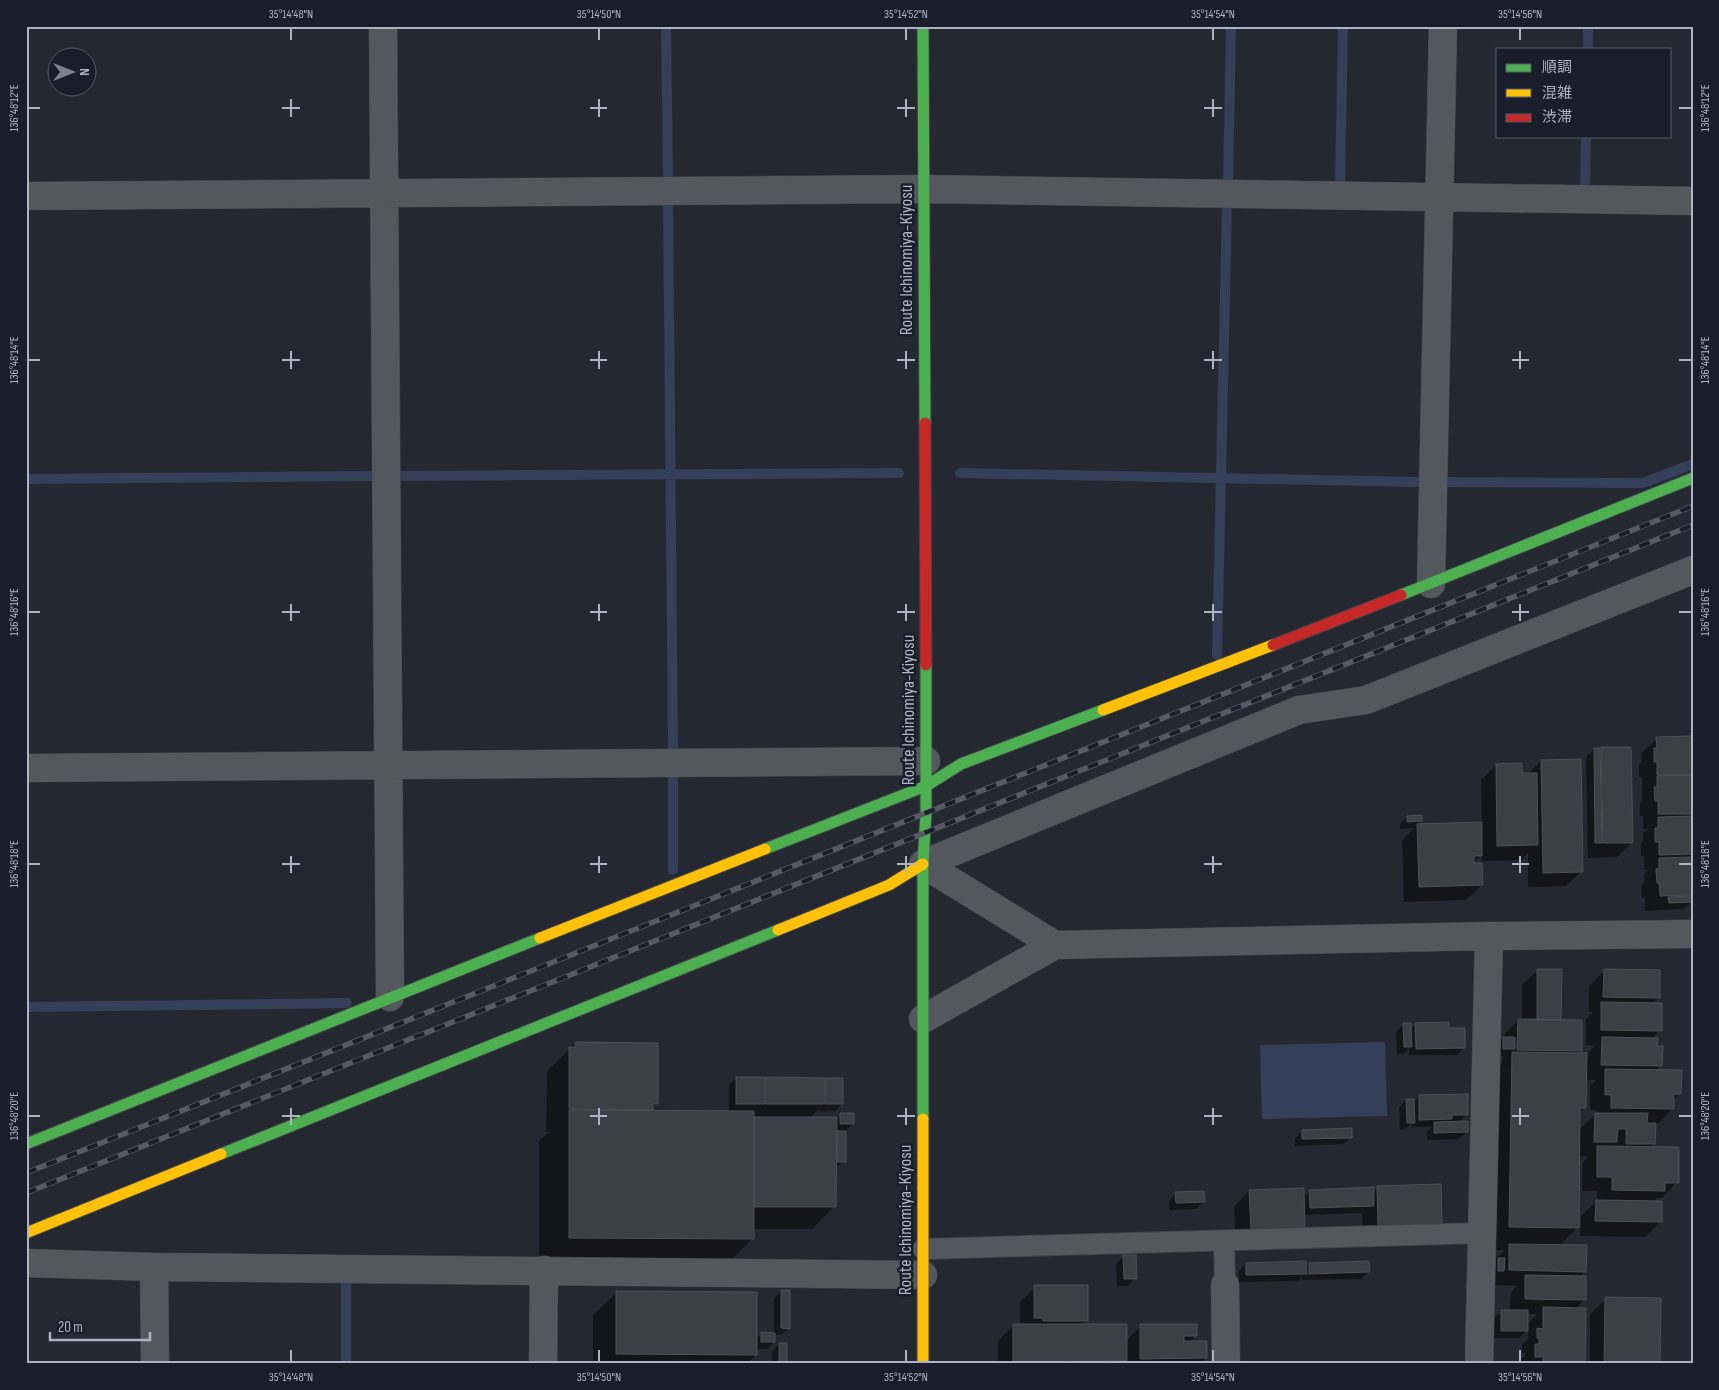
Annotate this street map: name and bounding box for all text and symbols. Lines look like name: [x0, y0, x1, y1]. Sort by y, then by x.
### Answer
text: 35°14'48"N: [269, 7, 313, 22]
text: 35°14'50"N: [577, 7, 621, 22]
text: 35°14'52"N: [884, 7, 928, 22]
text: 35°14'54"N: [1191, 7, 1235, 22]
text: 35°14'56"N: [1498, 7, 1542, 22]
north arrow: [48, 48, 98, 98]
legend: [1496, 48, 1672, 138]
text: 順調: [1542, 58, 1572, 77]
text: N: [76, 68, 93, 76]
text: 136°48'12"E: [7, 84, 22, 132]
text: 混雑: [1542, 84, 1572, 103]
text: 136°48'12"E: [1698, 84, 1713, 132]
text: 渋滞: [1542, 108, 1572, 127]
street label: Route Ichinomiya-Kiyosu: [896, 185, 917, 335]
text: 136°48'14"E: [7, 336, 22, 384]
text: 136°48'14"E: [1698, 336, 1713, 384]
text: 136°48'16"E: [7, 588, 22, 636]
text: 136°48'16"E: [1698, 588, 1713, 636]
street label: Route Ichinomiya-Kiyosu: [898, 635, 919, 785]
text: 136°48'18"E: [7, 840, 22, 888]
text: 136°48'18"E: [1698, 840, 1713, 888]
text: 136°48'20"E: [7, 1092, 22, 1140]
text: 136°48'20"E: [1698, 1092, 1713, 1140]
street label: Route Ichinomiya-Kiyosu: [895, 1145, 916, 1295]
scale bar: [50, 1310, 150, 1342]
text: 20 m: [58, 1318, 83, 1337]
text: 35°14'48"N: [269, 1370, 313, 1385]
text: 35°14'50"N: [577, 1370, 621, 1385]
text: 35°14'52"N: [884, 1370, 928, 1385]
text: 35°14'54"N: [1191, 1370, 1235, 1385]
text: 35°14'56"N: [1498, 1370, 1542, 1385]

